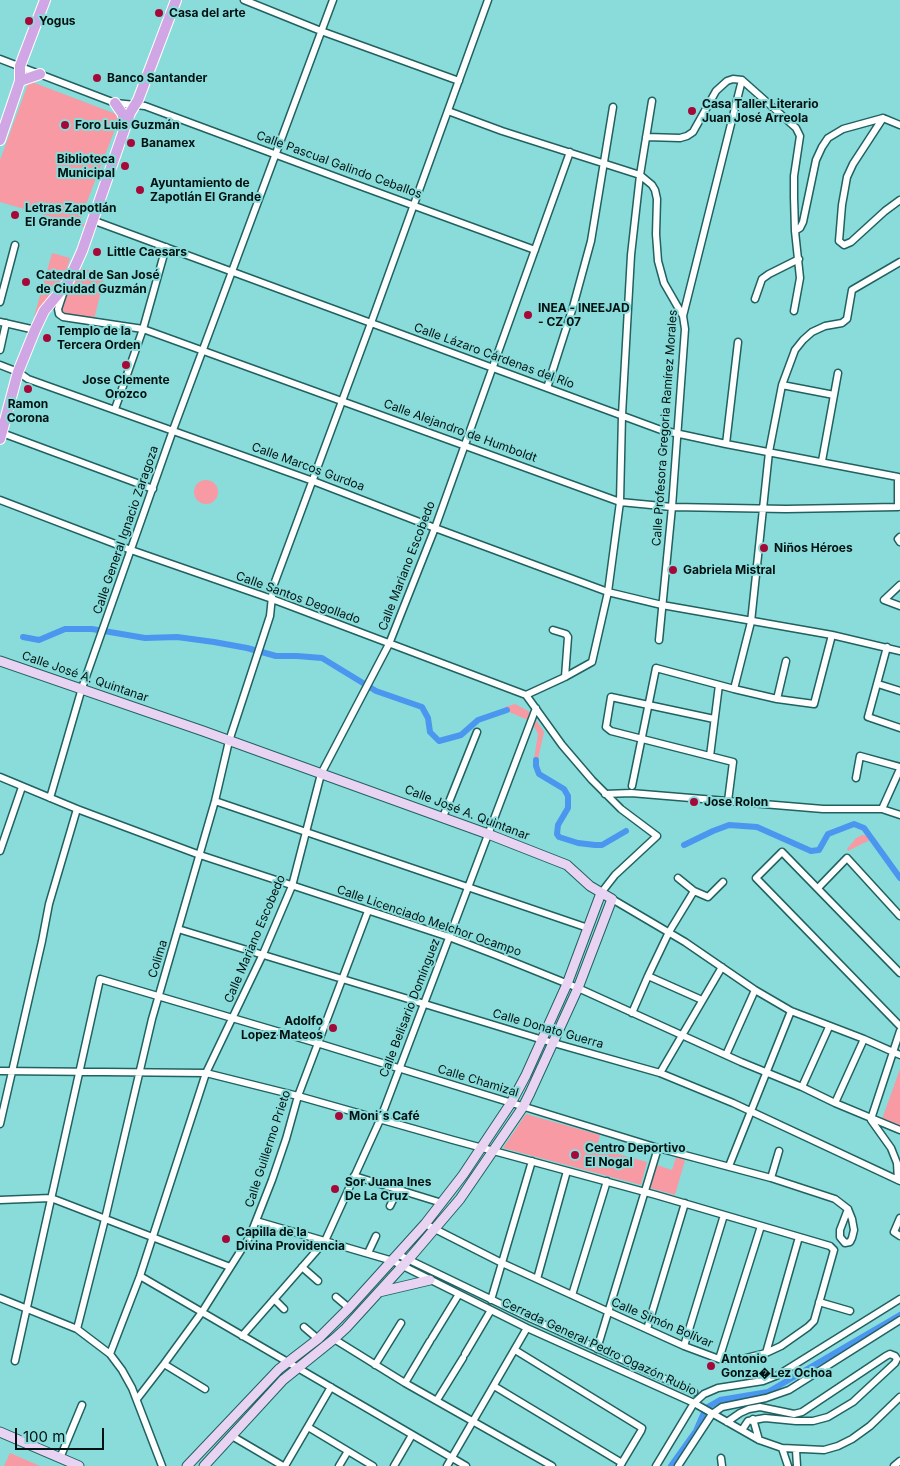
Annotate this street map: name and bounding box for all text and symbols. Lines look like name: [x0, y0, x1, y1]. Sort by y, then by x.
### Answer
place label: Casa del arte: [169, 6, 246, 20]
marker: Casa del arte: [153, 7, 165, 19]
place label: Yogus: [39, 14, 76, 28]
marker: Yogus: [23, 15, 35, 27]
place label: Banco Santander: [107, 71, 207, 85]
marker: Banco Santander: [91, 72, 103, 84]
place label: Casa Taller Literario Juan José Arreola: [702, 97, 819, 125]
marker: Casa Taller Literario Juan José Arreola: [686, 105, 698, 117]
place label: Foro Luis Guzmán: [75, 118, 180, 132]
marker: Foro Luis Guzmán: [59, 119, 71, 131]
street label: Calle Pascual Galindo Ceballos: [254, 128, 424, 202]
place label: Banamex: [141, 136, 195, 150]
marker: Banamex: [125, 137, 137, 149]
place label: Biblioteca Municipal: [57, 152, 115, 180]
marker: Biblioteca Municipal: [119, 160, 131, 172]
place label: Ayuntamiento de Zapotlán El Grande: [150, 176, 261, 204]
marker: Ayuntamiento de Zapotlán El Grande: [134, 184, 146, 196]
place label: Letras Zapotlán El Grande: [25, 201, 117, 229]
marker: Letras Zapotlán El Grande: [9, 209, 21, 221]
place label: Little Caesars: [107, 245, 187, 259]
marker: Little Caesars: [91, 246, 103, 258]
place label: Catedral de San José de Ciudad Guzmán: [36, 268, 160, 296]
marker: Catedral de San José de Ciudad Guzmán: [20, 276, 32, 288]
place label: INEA - INEEJAD - CZ 07: [538, 301, 630, 329]
marker: INEA - INEEJAD - CZ 07: [522, 309, 534, 321]
street label: Calle Profesora Gregoria Ramírez Morales: [650, 309, 680, 547]
street label: Calle Lázaro Cárdenas del Río: [412, 320, 576, 392]
place label: Templo de la Tercera Orden: [57, 324, 141, 352]
marker: Templo de la Tercera Orden: [41, 332, 53, 344]
marker: Jose Clemente Orozco: [120, 359, 132, 371]
place label: Jose Clemente Orozco: [82, 373, 170, 401]
marker: Ramon Corona: [22, 383, 34, 395]
place label: Ramon Corona: [7, 397, 49, 425]
street label: Calle Alejandro de Humboldt: [381, 397, 539, 465]
street label: Calle Marcos Gurdoa: [250, 440, 366, 494]
street label: Calle General Ignacio Zaragoza: [90, 444, 162, 616]
street label: Calle Mariano Escobedo: [376, 499, 438, 633]
place label: Niños Héroes: [774, 541, 853, 555]
marker: Niños Héroes: [758, 542, 770, 554]
place label: Gabriela Mistral: [683, 563, 775, 577]
marker: Gabriela Mistral: [667, 564, 679, 576]
street label: Calle Santos Degollado: [234, 569, 362, 627]
street label: Calle José A. Quintanar: [20, 649, 150, 705]
street label: Calle José A. Quintanar: [402, 782, 532, 844]
place label: Jose Rolon: [704, 795, 768, 809]
marker: Jose Rolon: [688, 796, 700, 808]
street label: Calle Mariano Escobedo: [221, 873, 289, 1005]
street label: Calle Licenciado Melchor Ocampo: [335, 883, 523, 959]
street label: Calle Belisario Domínguez: [377, 936, 443, 1080]
street label: Colima: [145, 938, 171, 980]
street label: Calle Donato Guerra: [491, 1006, 605, 1052]
place label: Adolfo Lopez Mateos: [241, 1014, 323, 1042]
marker: Adolfo Lopez Mateos: [327, 1022, 339, 1034]
street label: Calle Chamizal: [436, 1062, 520, 1100]
street label: Calle Guillermo Prieto: [242, 1089, 294, 1209]
place label: Moni´s Café: [349, 1109, 420, 1123]
marker: Moni´s Café: [333, 1110, 345, 1122]
place label: Centro Deportivo El Nogal: [585, 1141, 686, 1169]
marker: Centro Deportivo El Nogal: [569, 1149, 581, 1161]
place label: Sor Juana Ines De La Cruz: [345, 1175, 431, 1203]
marker: Sor Juana Ines De La Cruz: [329, 1183, 341, 1195]
place label: Capilla de la Divina Providencia: [236, 1225, 345, 1253]
marker: Capilla de la Divina Providencia: [220, 1233, 232, 1245]
street label: Cerrada General Pedro Ogazón Rubio: [499, 1295, 699, 1399]
street label: Calle Simón Bolívar: [609, 1295, 715, 1351]
place label: Antonio Gonza�Lez Ochoa: [721, 1352, 832, 1380]
marker: Antonio Gonza�Lez Ochoa: [705, 1360, 717, 1372]
scale bar: [18, 1418, 106, 1450]
text: 100 m: [23, 1427, 65, 1446]

